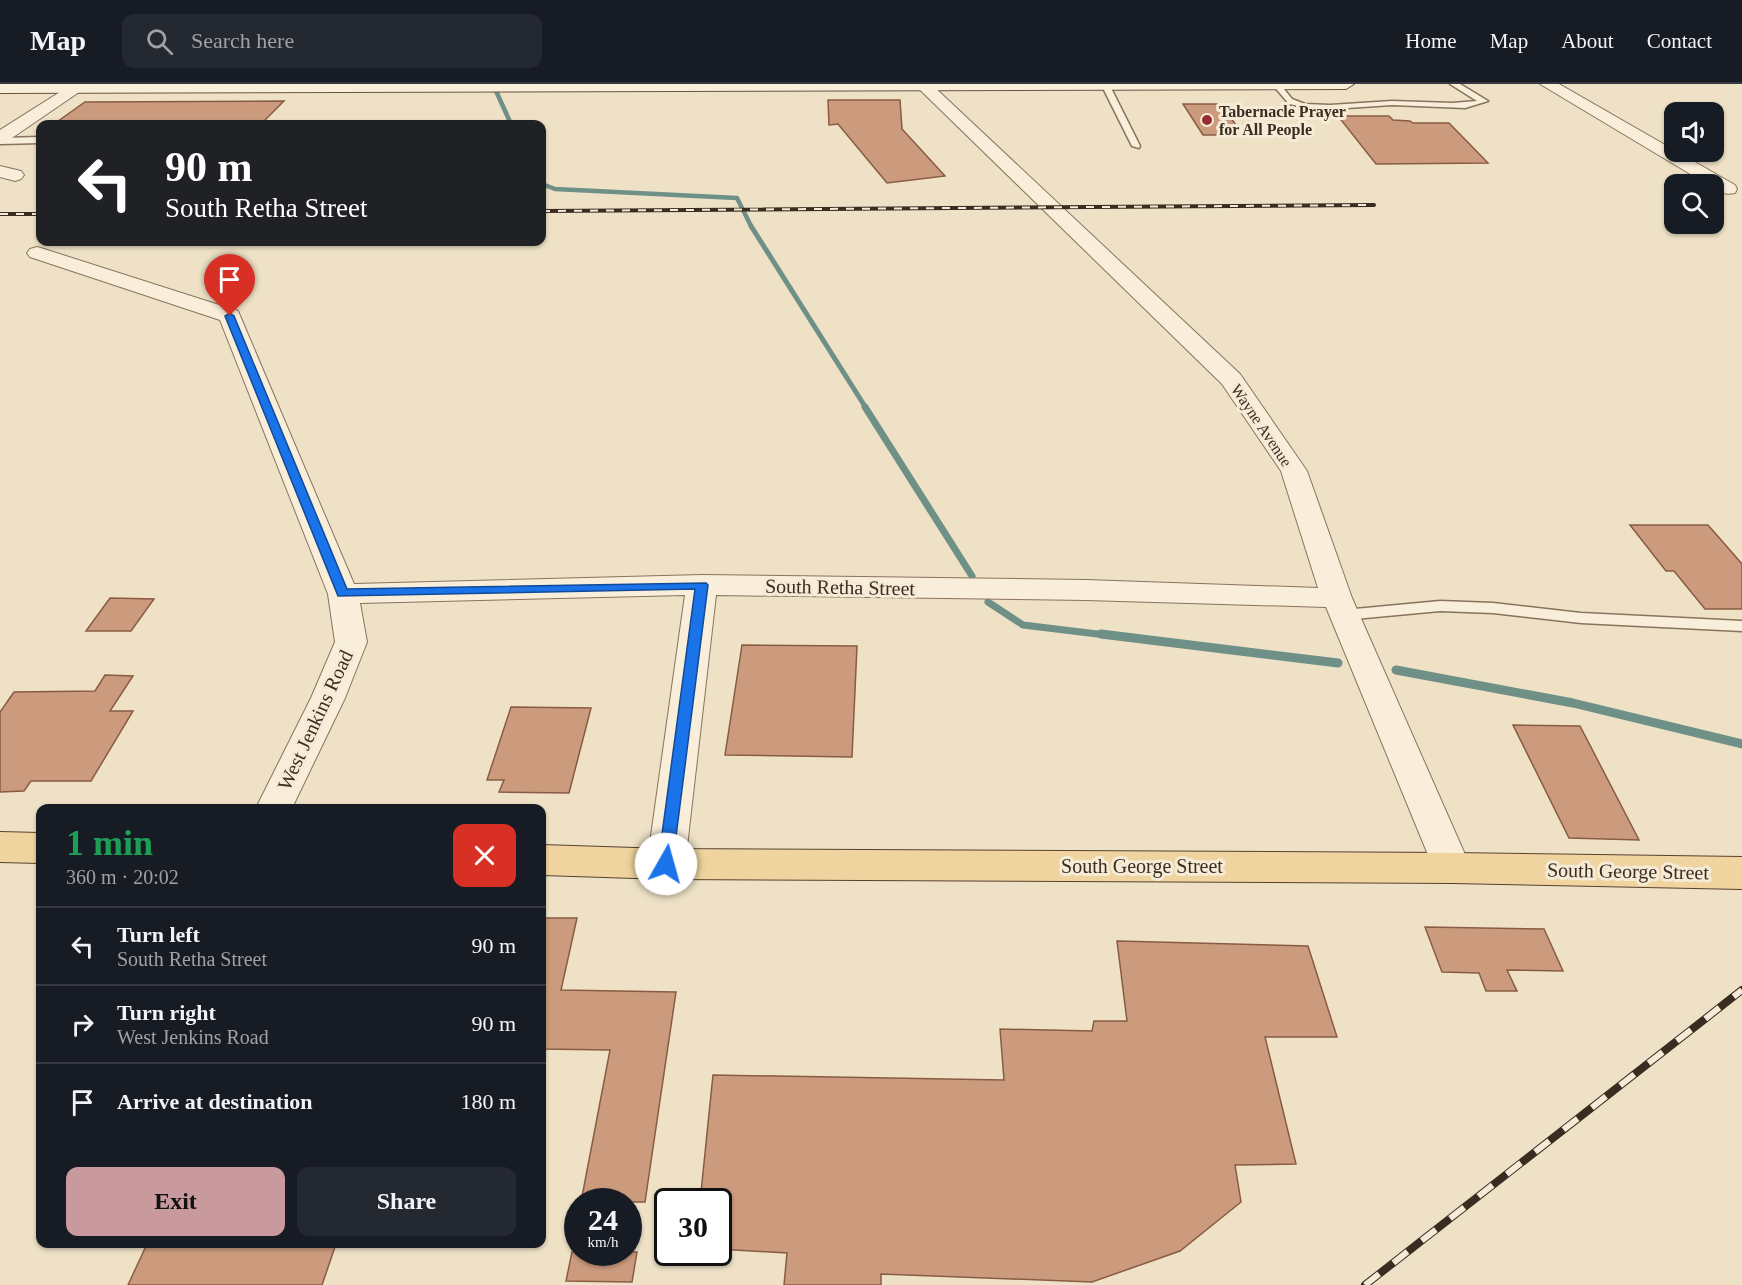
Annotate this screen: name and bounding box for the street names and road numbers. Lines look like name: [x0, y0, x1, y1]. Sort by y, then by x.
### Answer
street label: Wayne Avenue: [1227, 381, 1295, 470]
street label: South Retha Street: [765, 575, 916, 599]
street label: West Jenkins Road: [273, 647, 357, 793]
street label: South George Street: [1061, 855, 1223, 878]
street label: South George Street: [1547, 859, 1710, 884]

